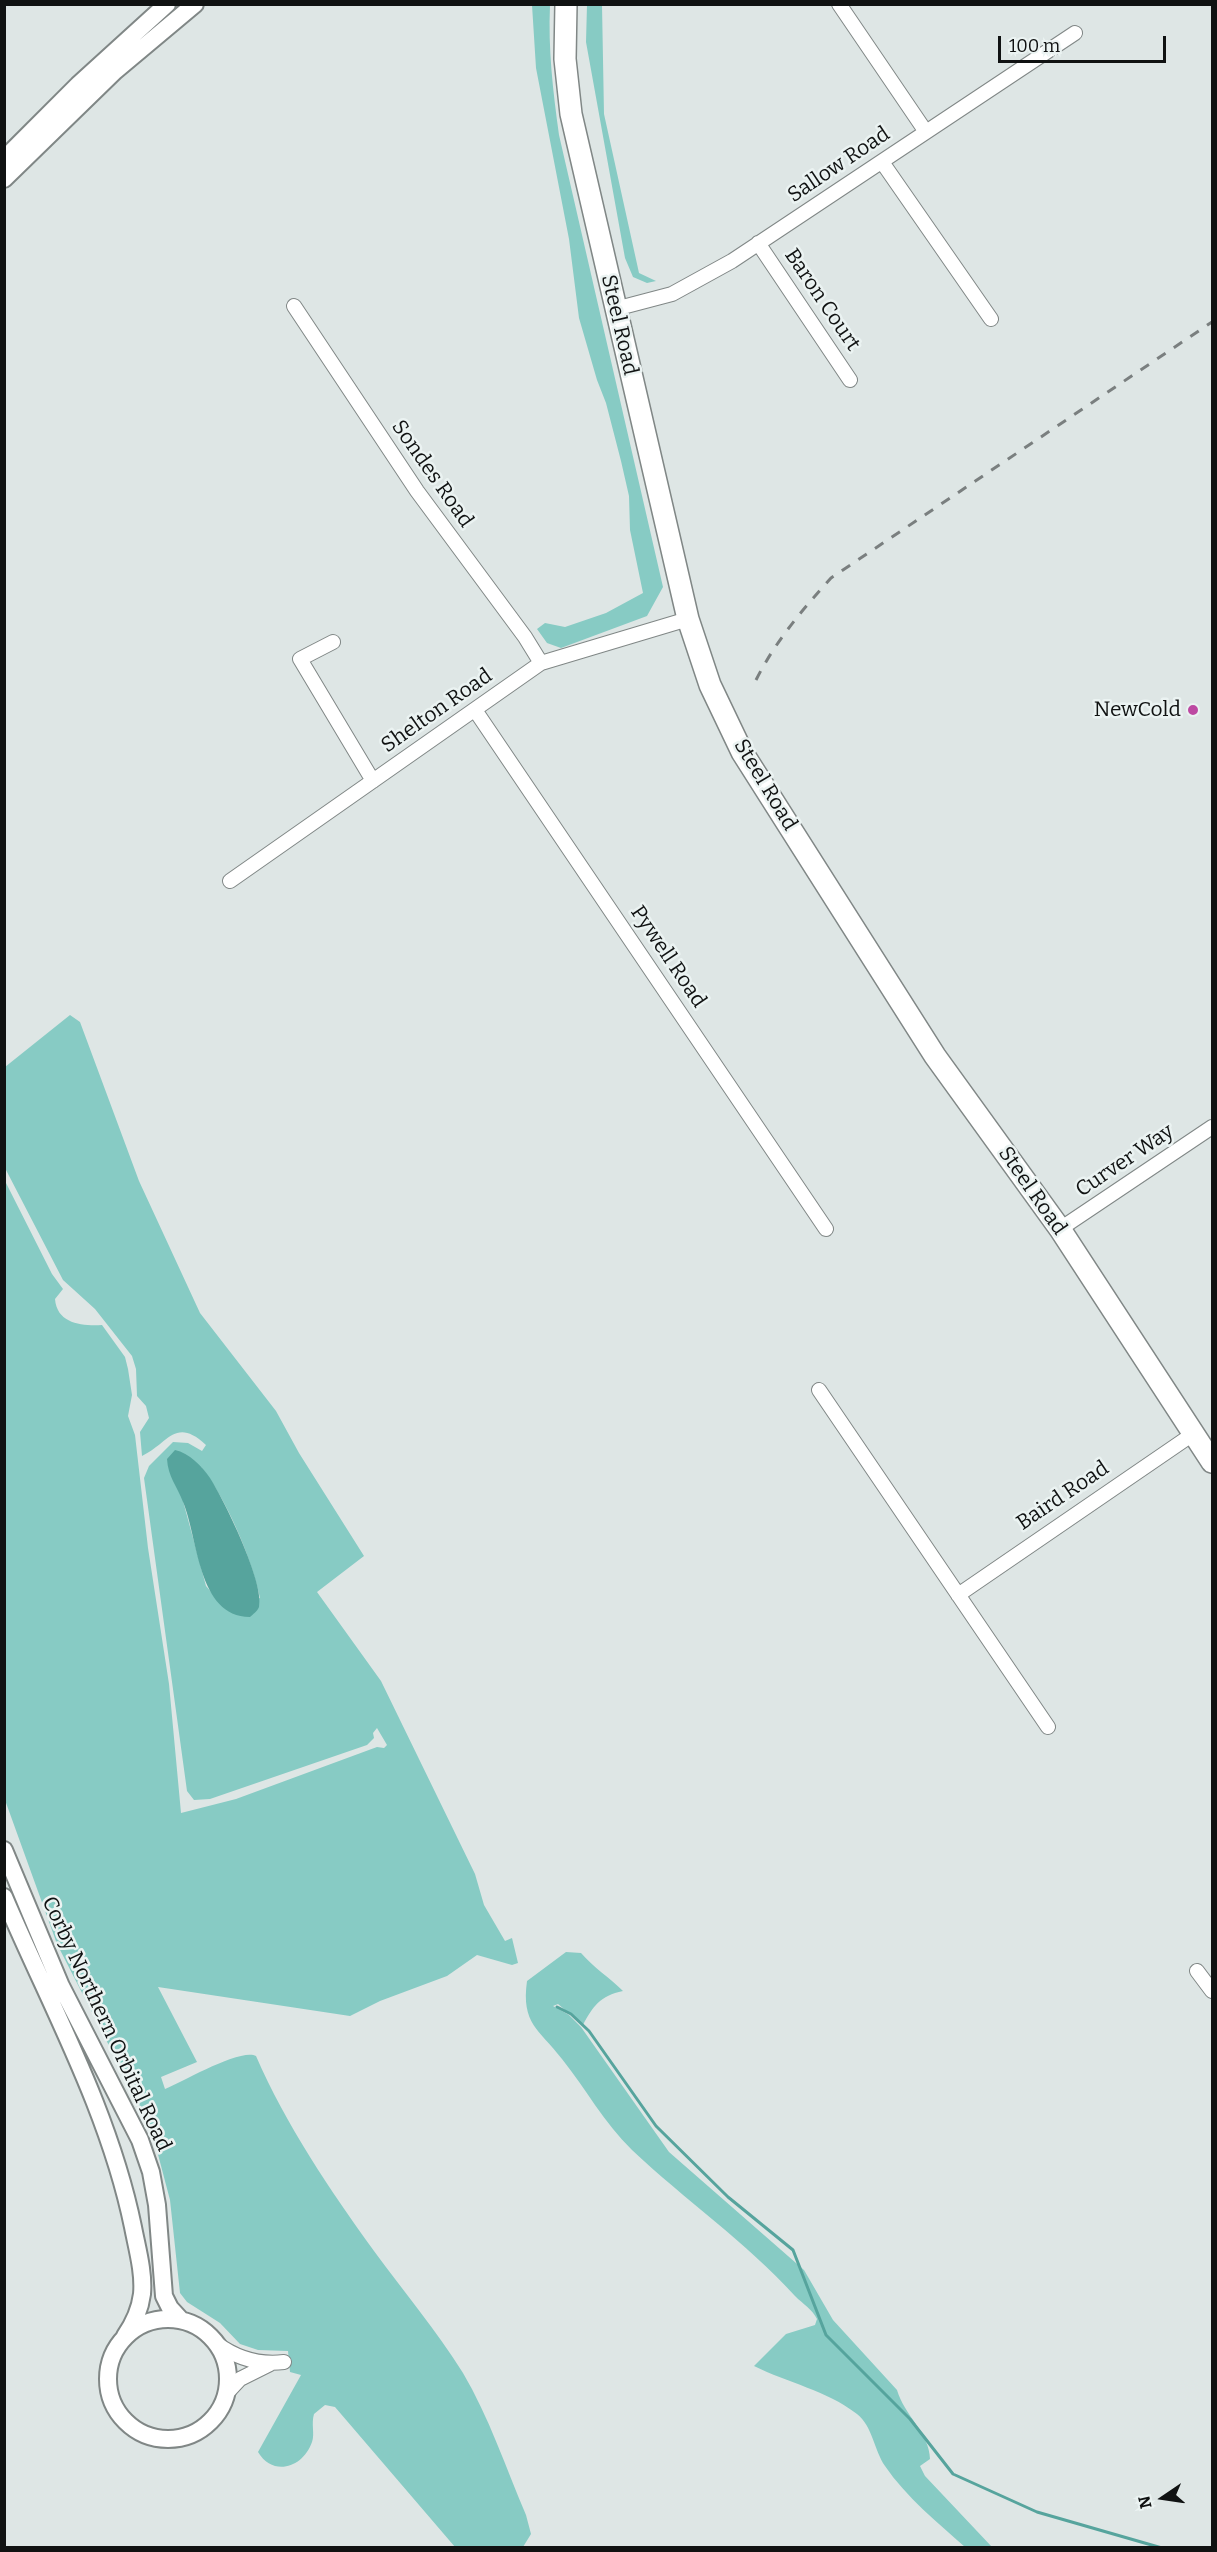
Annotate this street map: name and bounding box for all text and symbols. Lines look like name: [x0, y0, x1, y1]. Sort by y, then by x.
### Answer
scale bar: [1001, 24, 1169, 62]
text: 100 m: [1009, 35, 1060, 57]
street label: Sallow Road: [783, 122, 895, 208]
street label: Baron Court: [779, 244, 865, 356]
street label: Steel Road: [595, 272, 643, 378]
street label: Sondes Road: [386, 415, 478, 533]
street label: Shelton Road: [377, 664, 497, 758]
place label: NewCold: [1094, 697, 1181, 723]
marker: NewCold: [1186, 703, 1200, 717]
street label: Steel Road: [728, 735, 802, 835]
street label: Pywell Road: [625, 901, 711, 1013]
street label: Curver Way: [1071, 1119, 1179, 1203]
street label: Steel Road: [992, 1142, 1072, 1240]
street label: Baird Road: [1012, 1456, 1114, 1536]
street label: Corby Northern Orbital Road: [36, 1893, 176, 2155]
north arrow: [1133, 2468, 1193, 2528]
text: N: [1134, 2494, 1156, 2510]

